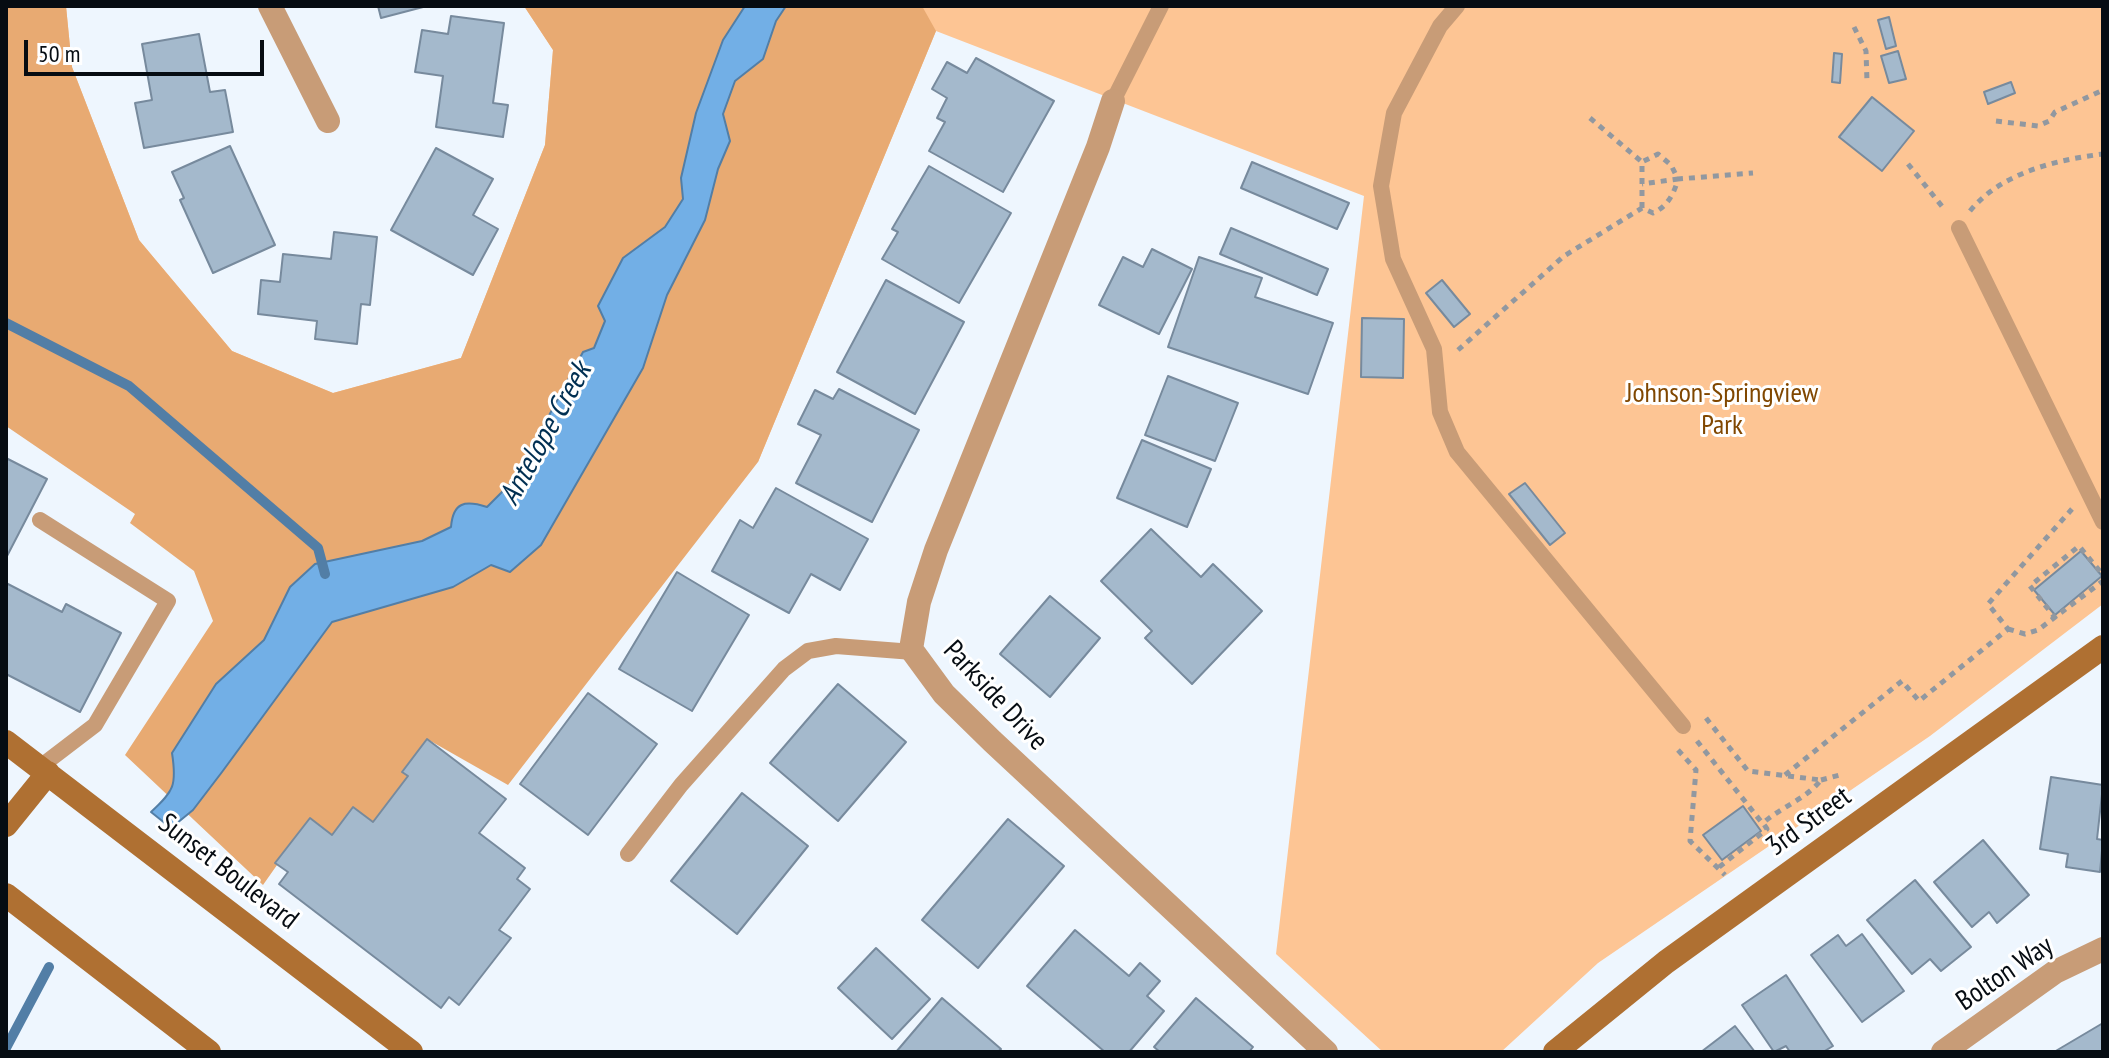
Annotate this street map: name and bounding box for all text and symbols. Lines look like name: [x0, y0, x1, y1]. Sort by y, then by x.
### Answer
scale bar: [28, 24, 268, 74]
text: 50 m: [38, 38, 80, 69]
water label: Antelope Creek: [492, 357, 600, 511]
park label: Johnson-Springview Park: [1626, 377, 1818, 443]
street label: Parkside Drive: [936, 634, 1054, 758]
street label: 3rd Street: [1760, 780, 1858, 864]
street label: Sunset Boulevard: [151, 807, 305, 937]
street label: Bolton Way: [1950, 930, 2060, 1018]

